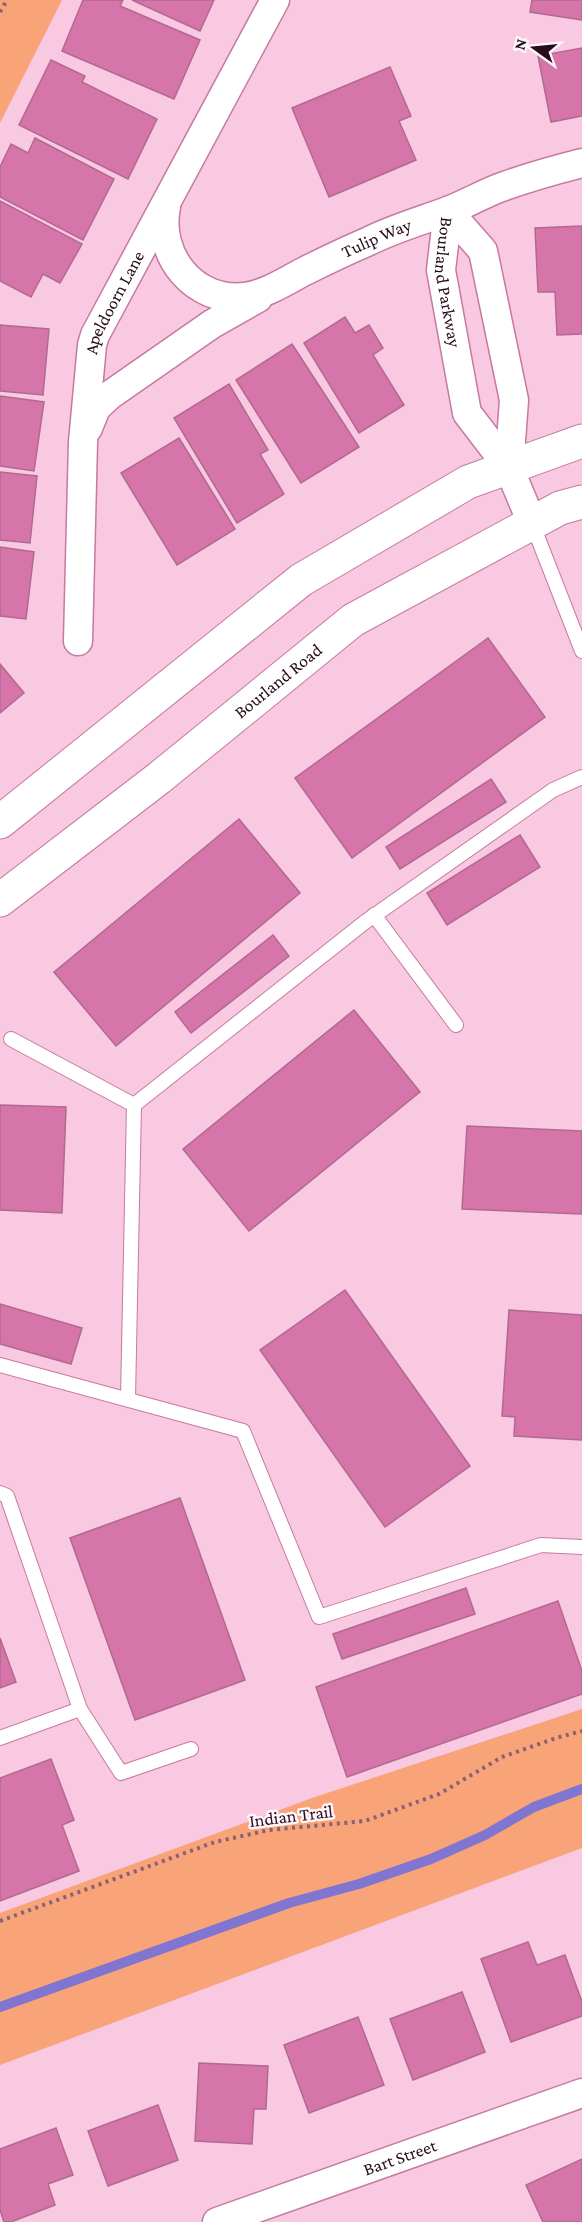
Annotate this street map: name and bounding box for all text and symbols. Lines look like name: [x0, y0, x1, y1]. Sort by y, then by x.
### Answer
north arrow: [504, 18, 564, 78]
text: N: [510, 37, 530, 52]
street label: Tulip Way: [338, 214, 415, 262]
street label: Bourland Parkway: [431, 216, 465, 350]
street label: Apeldoorn Lane: [81, 247, 148, 355]
street label: Bourland Road: [230, 639, 326, 722]
street label: Indian Trail: [248, 1801, 334, 1831]
street label: Bart Street: [361, 2135, 440, 2179]

